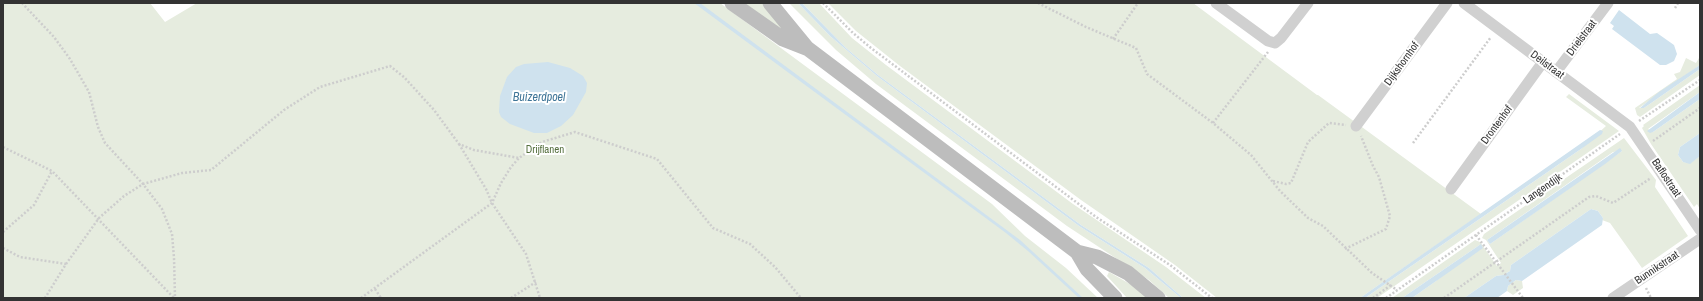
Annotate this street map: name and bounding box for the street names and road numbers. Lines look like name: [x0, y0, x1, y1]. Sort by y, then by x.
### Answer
street label: Drielstraat: [1564, 17, 1600, 59]
street label: Dijkshornhof: [1382, 40, 1422, 88]
street label: Deilstraat: [1528, 48, 1566, 82]
street label: Drontenhof: [1479, 103, 1515, 147]
street label: Baflostraat: [1648, 156, 1684, 200]
street label: Langendijk: [1521, 171, 1565, 207]
street label: Bunnikstraat: [1632, 248, 1682, 288]

